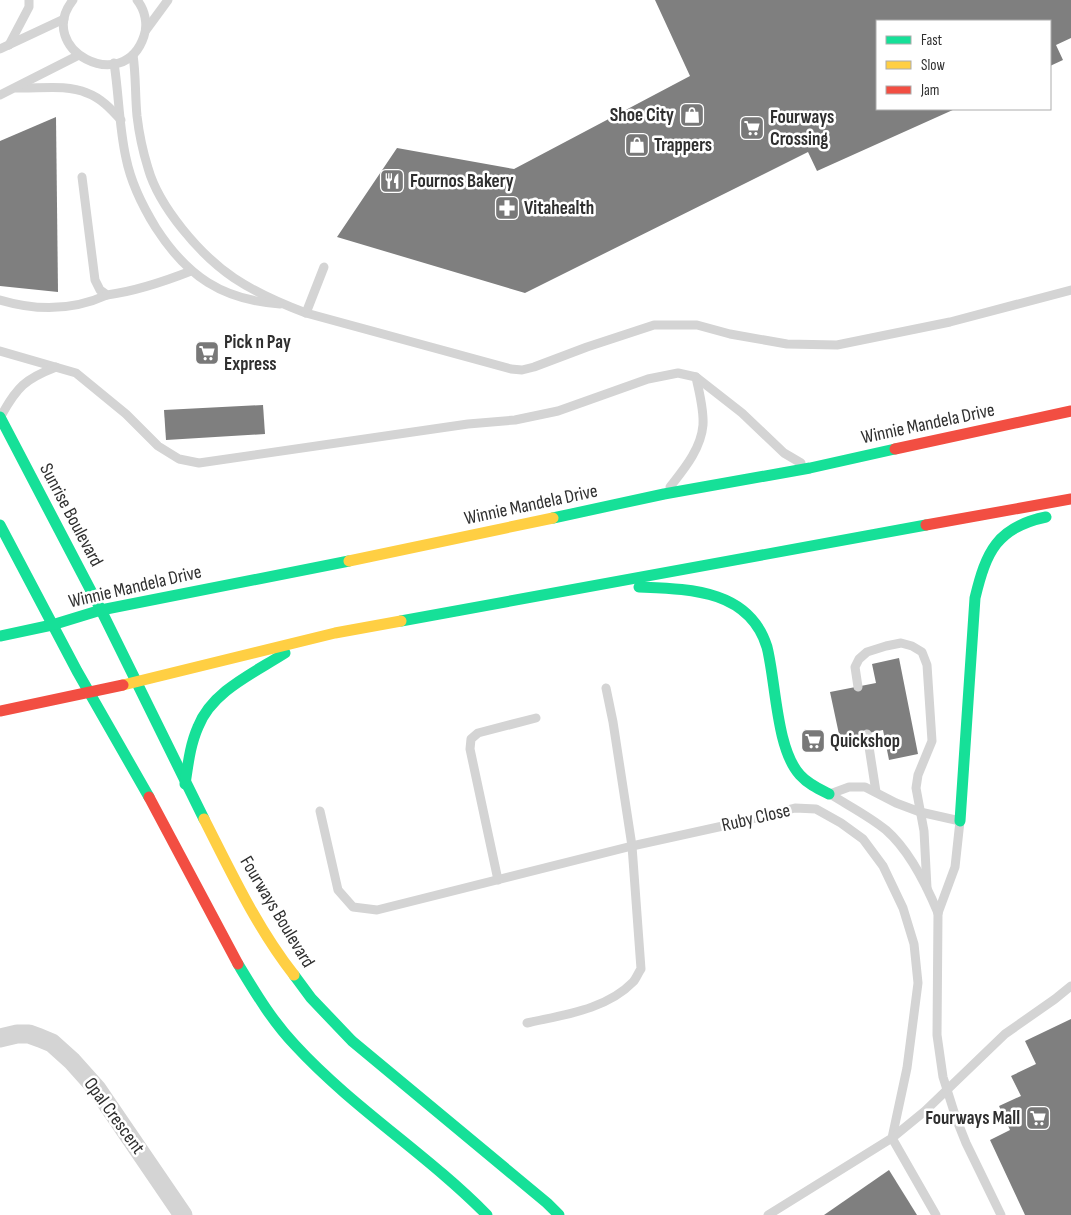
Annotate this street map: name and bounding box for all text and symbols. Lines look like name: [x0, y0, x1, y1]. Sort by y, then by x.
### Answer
legend: [876, 20, 1051, 110]
text: Fast: [921, 31, 943, 50]
text: Slow: [921, 56, 945, 75]
text: Jam: [920, 81, 939, 100]
shop icon: Shoe City: [679, 102, 705, 128]
place label: Shoe City: [610, 104, 674, 127]
place label: Fourways Crossing: [770, 106, 834, 151]
supermarket icon: Fourways Crossing: [739, 115, 765, 141]
shop icon: Trappers: [624, 132, 650, 158]
place label: Trappers: [654, 134, 712, 157]
restaurant icon: Fournos Bakery: [379, 168, 405, 194]
place label: Fournos Bakery: [410, 170, 514, 193]
pharmacy icon: Vitahealth: [494, 195, 520, 221]
place label: Vitahealth: [524, 197, 594, 220]
place label: Pick n Pay Express: [224, 331, 291, 376]
supermarket icon: Pick n Pay Express: [194, 340, 220, 366]
street label: Winnie Mandela Drive: [859, 399, 997, 449]
street label: Sunrise Boulevard: [34, 460, 108, 570]
street label: Winnie Mandela Drive: [462, 480, 600, 530]
street label: Winnie Mandela Drive: [66, 561, 204, 613]
supermarket icon: Quickshop: [800, 728, 826, 754]
place label: Quickshop: [830, 730, 900, 753]
street label: Ruby Close: [719, 799, 793, 837]
street label: Fourways Boulevard: [235, 852, 319, 972]
street label: Opal Crescent: [79, 1073, 150, 1159]
supermarket icon: Fourways Mall: [1025, 1105, 1051, 1131]
place label: Fourways Mall: [925, 1107, 1020, 1130]

